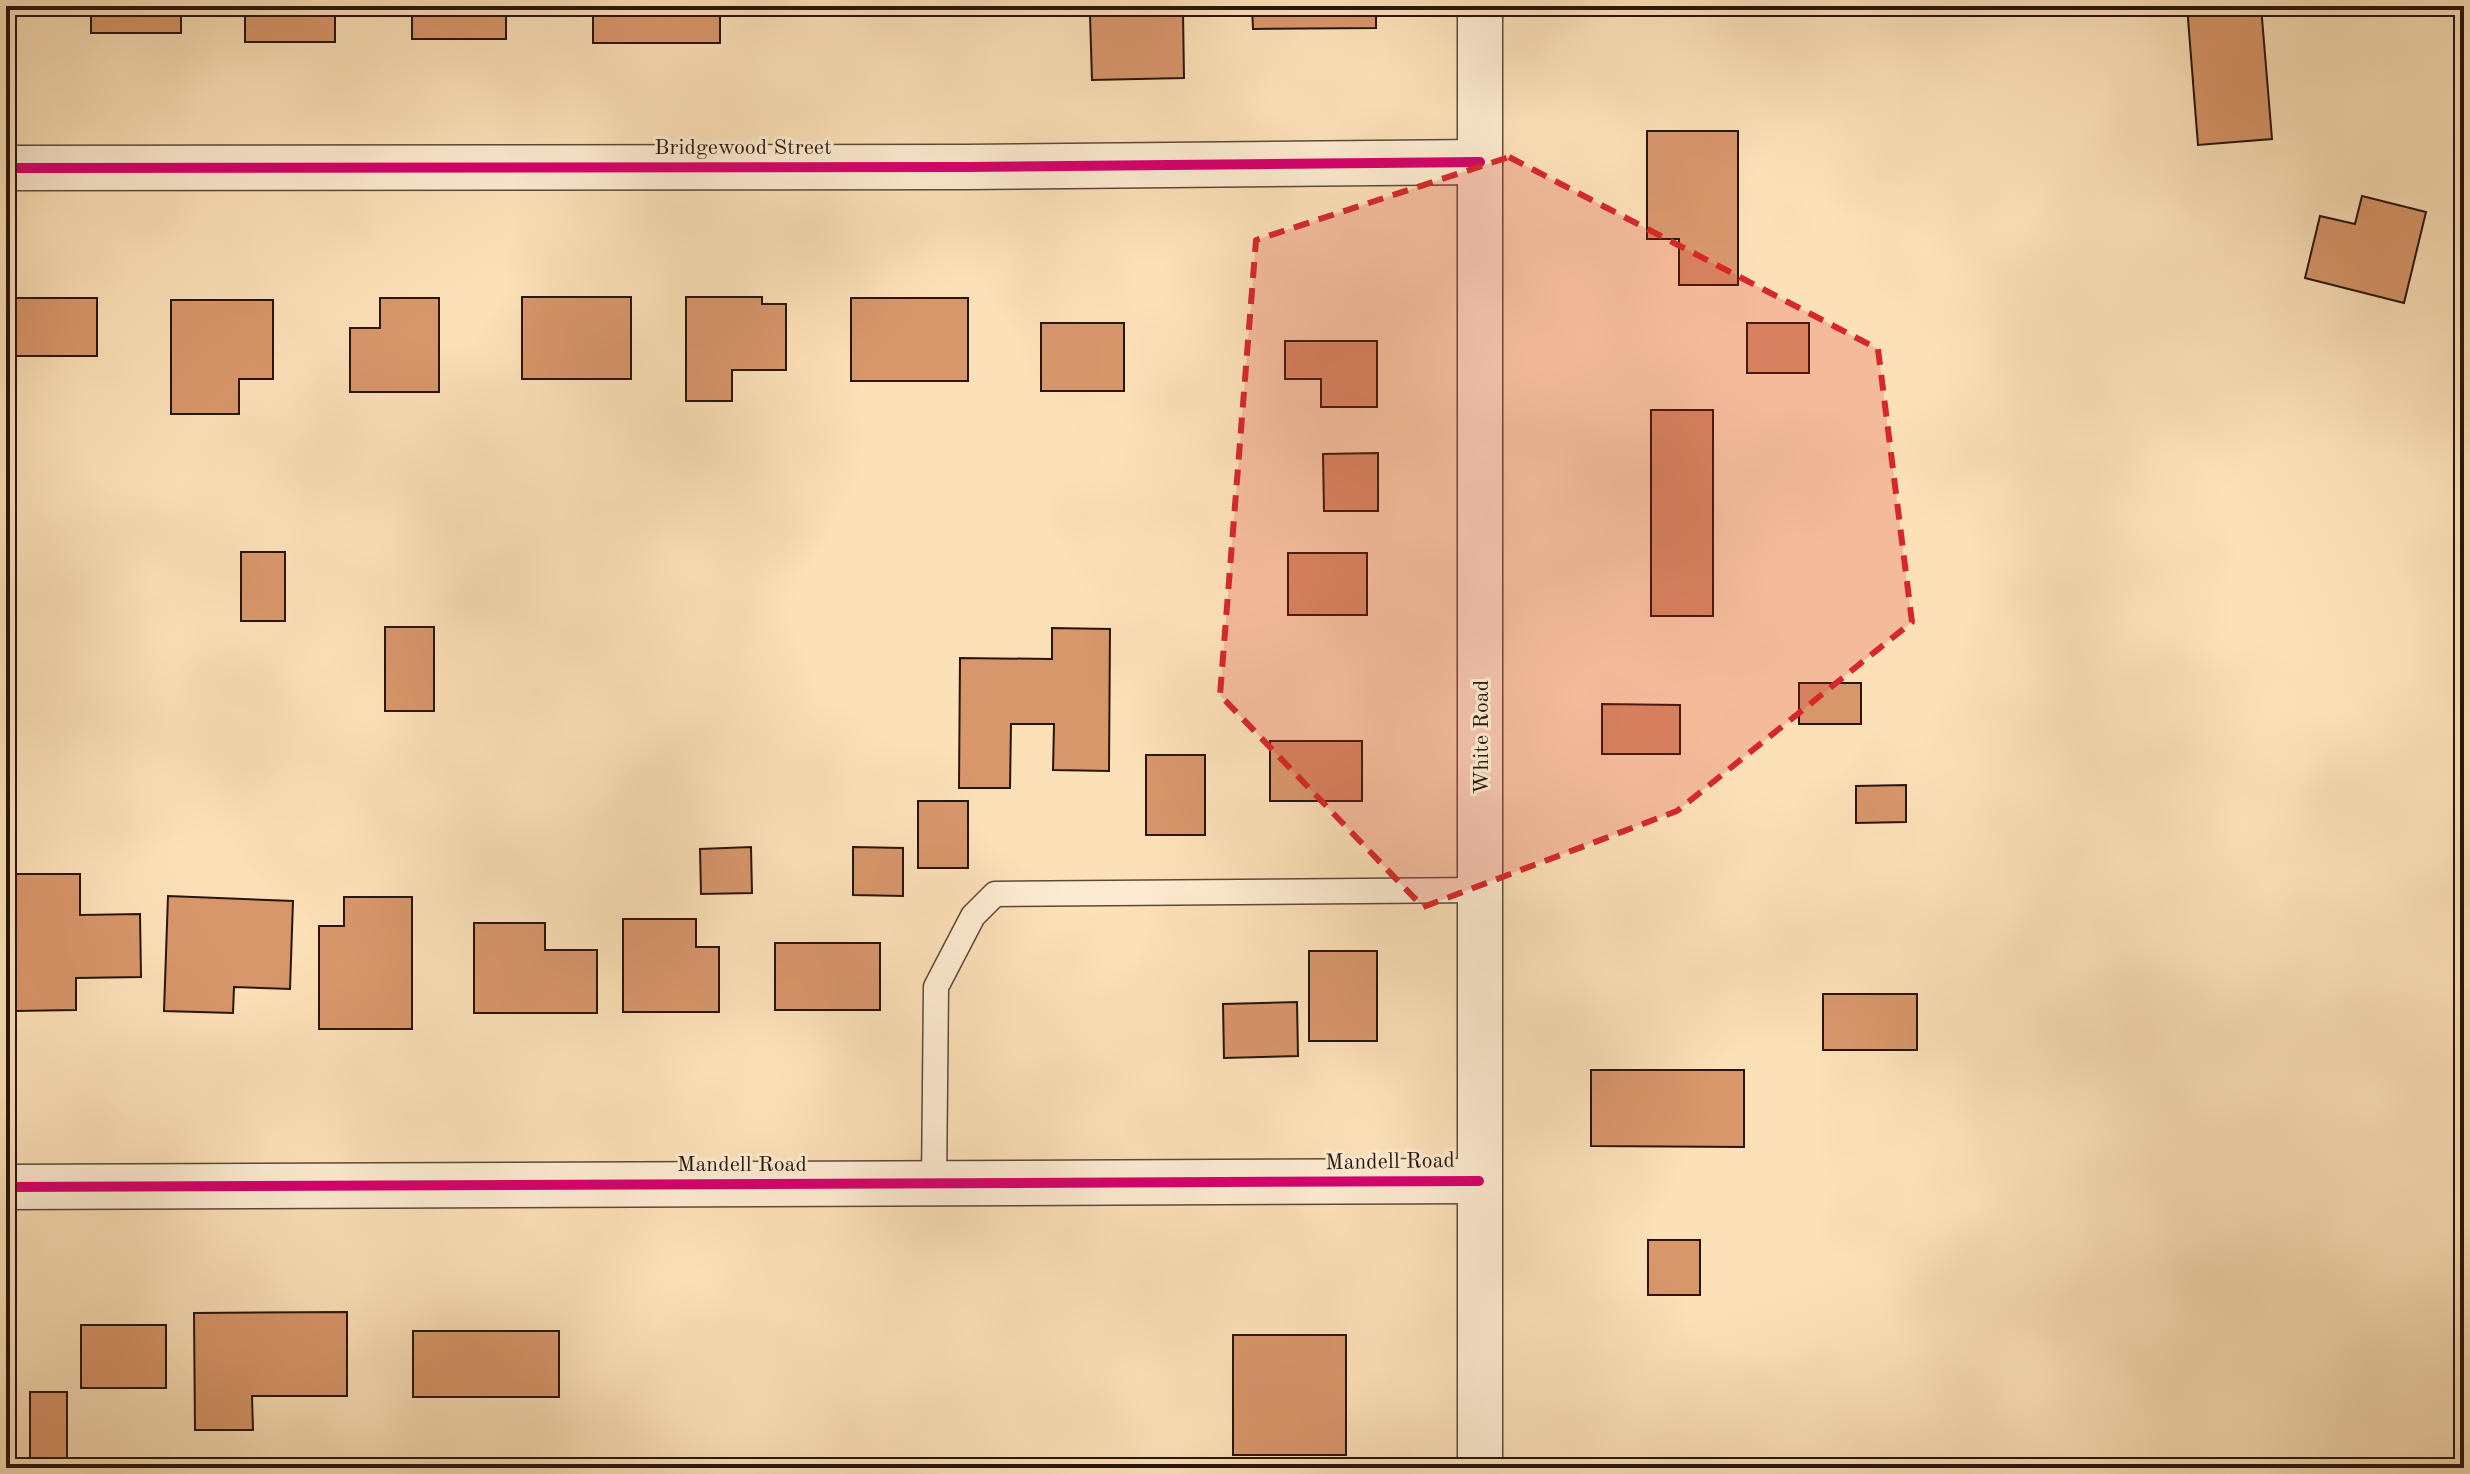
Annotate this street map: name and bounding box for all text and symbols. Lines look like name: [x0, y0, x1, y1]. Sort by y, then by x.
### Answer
street label: Bridgewood Street: [654, 137, 832, 159]
street label: White Road: [1471, 680, 1493, 794]
street label: Mandell Road: [1325, 1150, 1455, 1174]
street label: Mandell Road: [677, 1154, 807, 1176]

